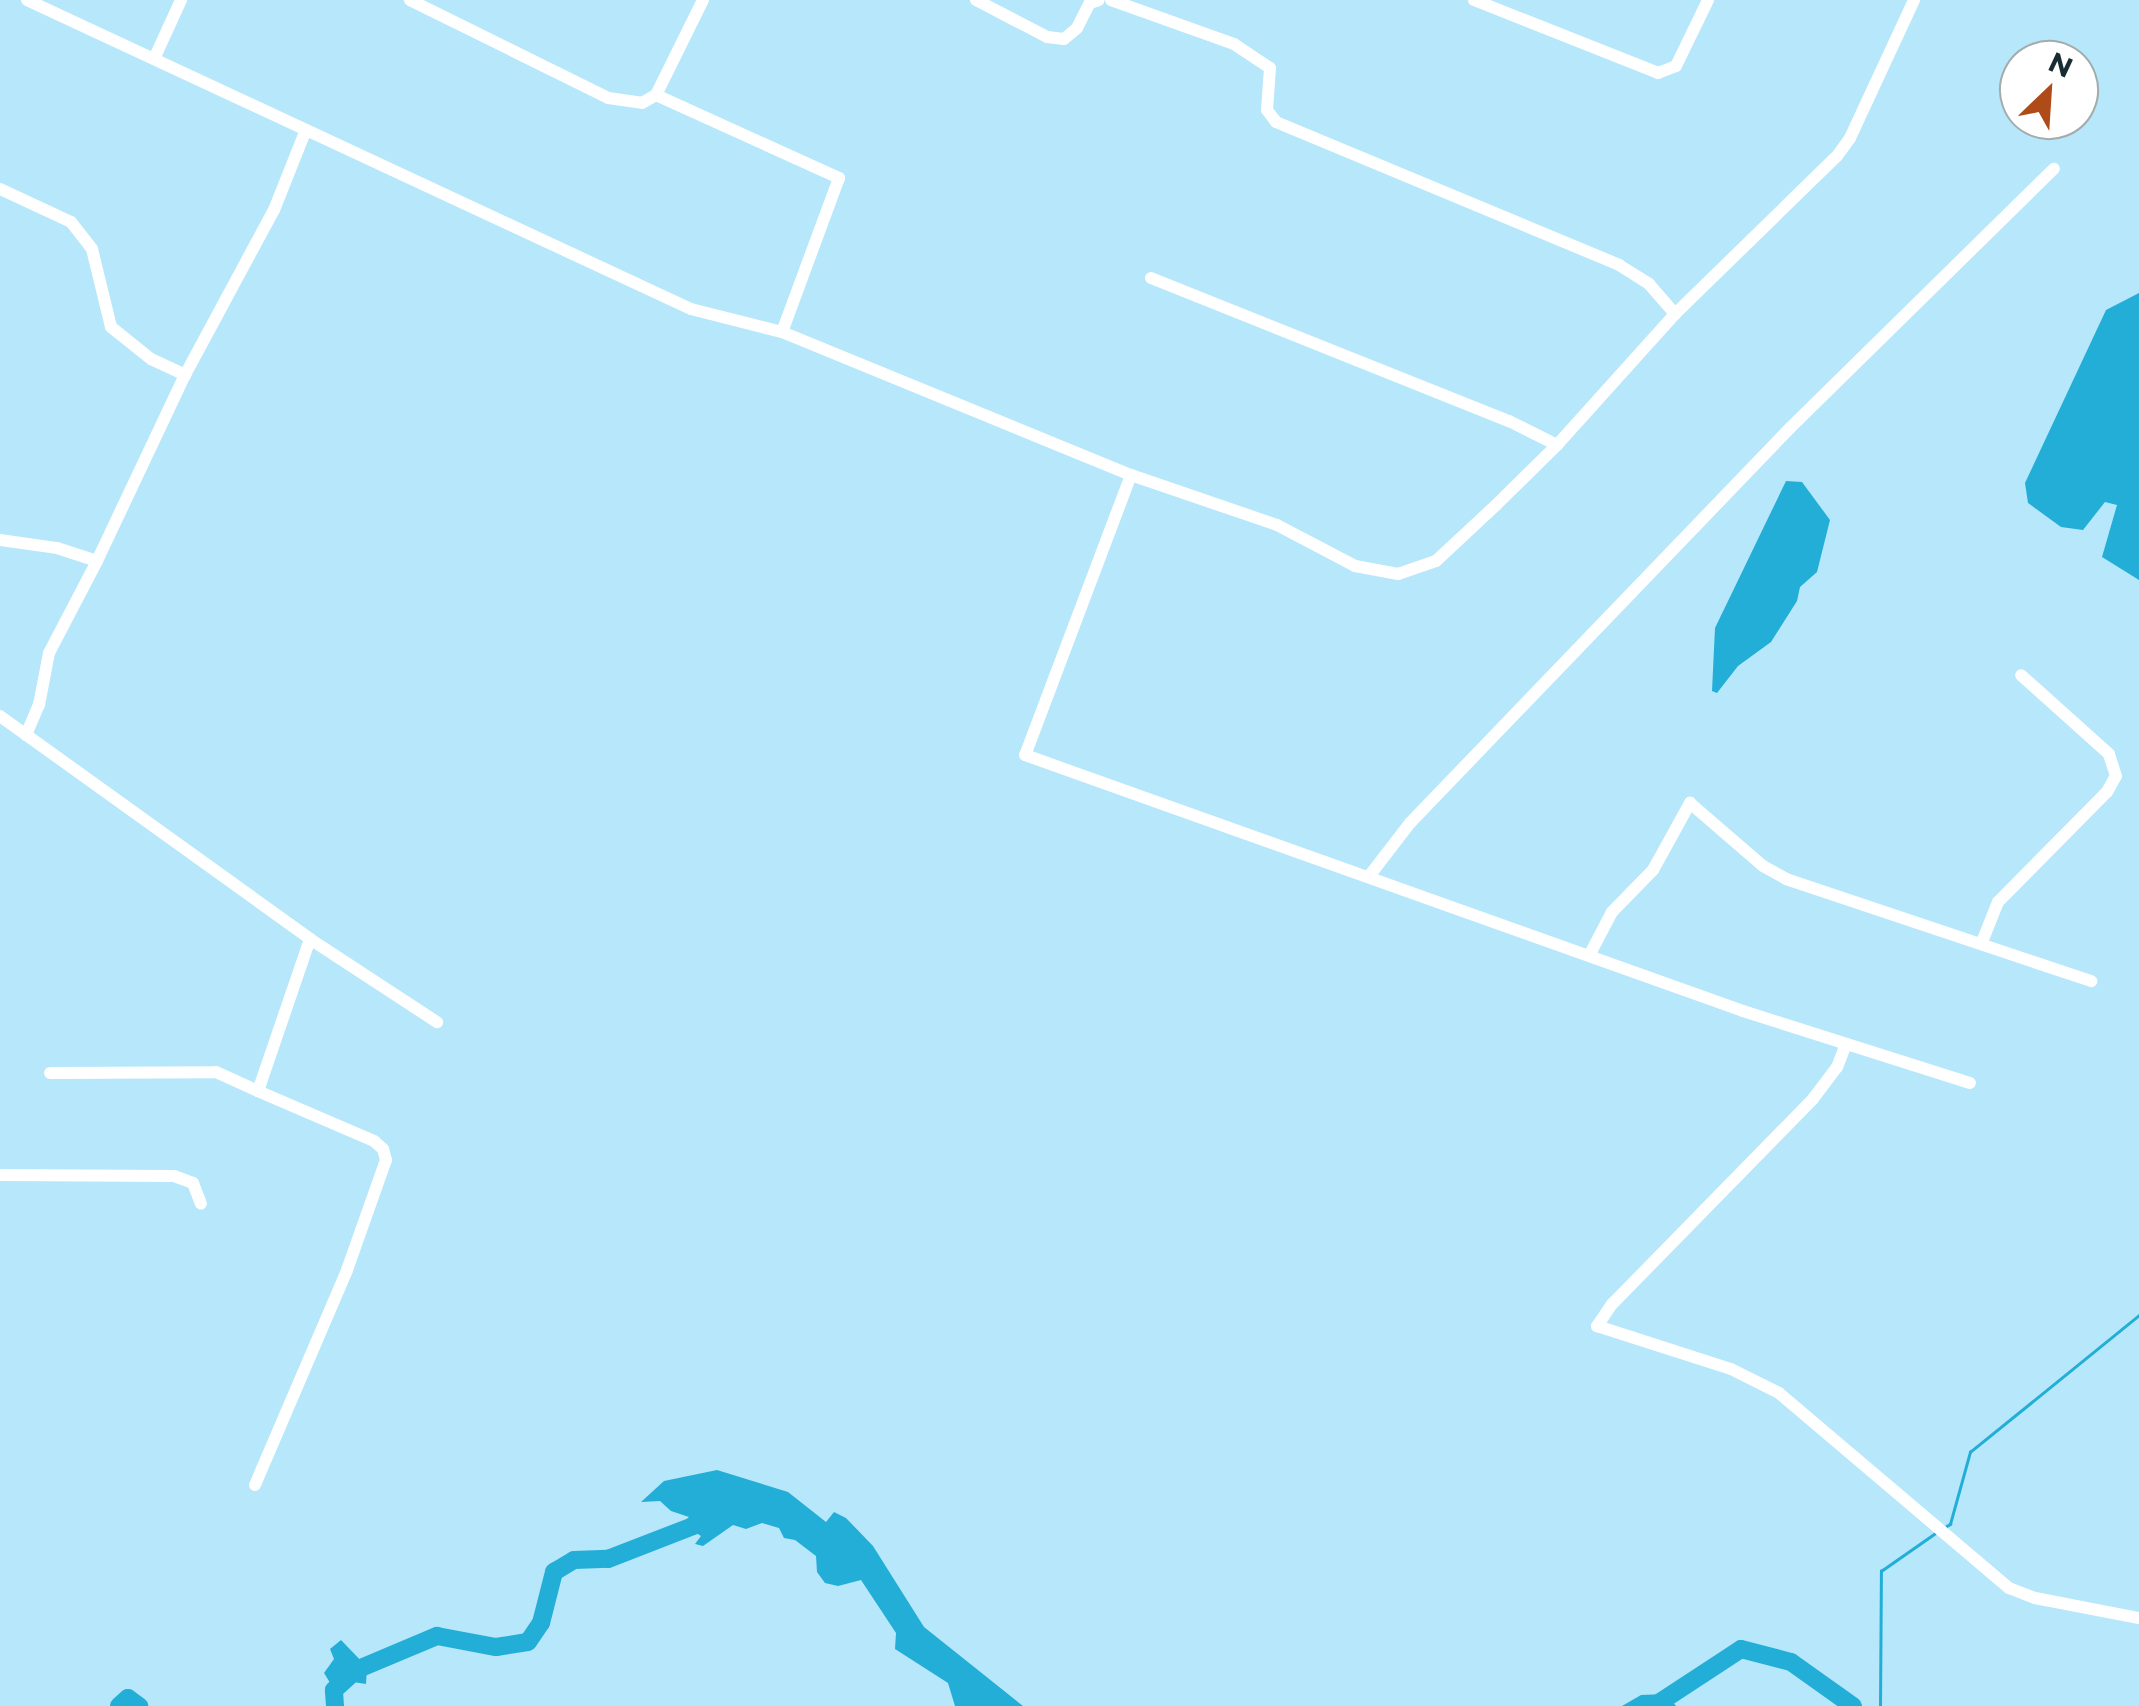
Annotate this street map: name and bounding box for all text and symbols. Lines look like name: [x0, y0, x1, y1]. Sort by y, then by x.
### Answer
north arrow: [1999, 40, 2099, 140]
text: N: [2043, 44, 2078, 85]

